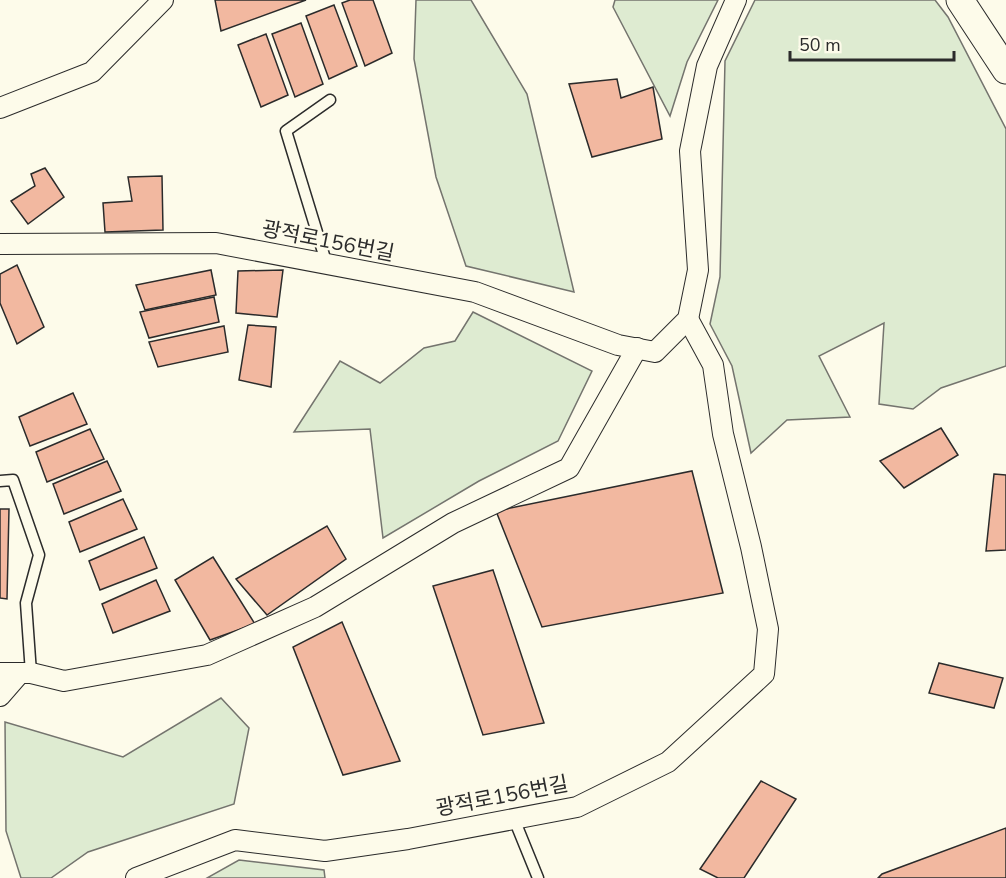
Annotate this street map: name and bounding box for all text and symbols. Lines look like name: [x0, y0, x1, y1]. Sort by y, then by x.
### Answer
scale bar: [790, 24, 954, 62]
text: 50 m: [799, 33, 841, 57]
street label: 광적로156번길: [259, 214, 397, 268]
street label: 광적로156번길: [433, 769, 571, 823]

